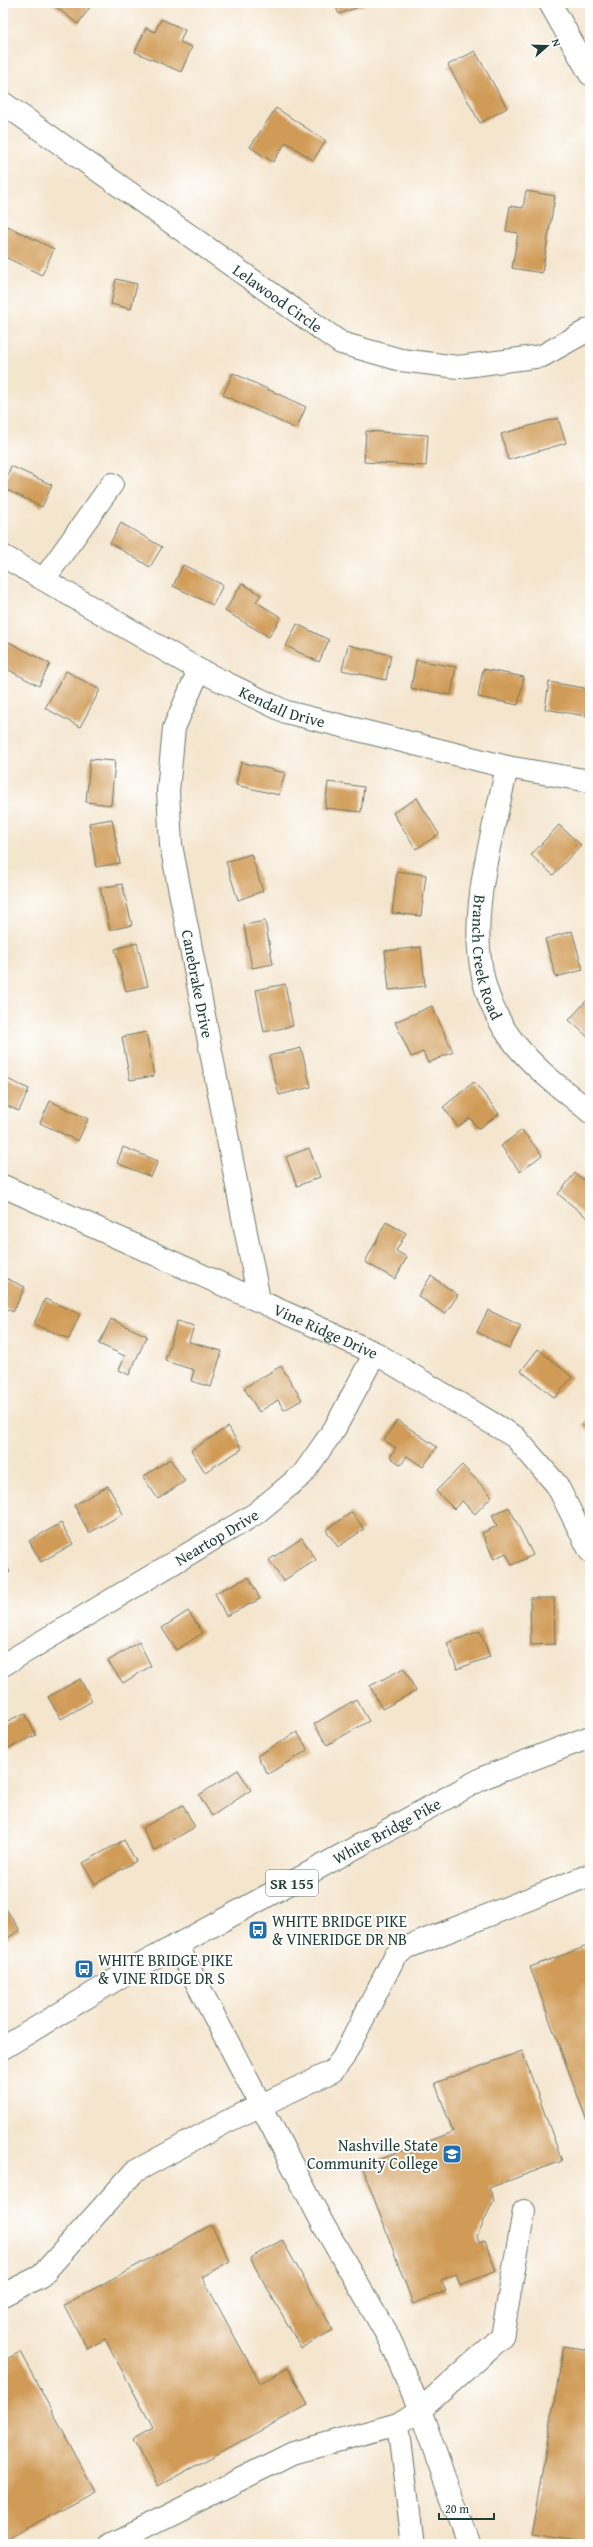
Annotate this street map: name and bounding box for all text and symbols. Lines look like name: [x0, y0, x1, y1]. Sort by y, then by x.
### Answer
north arrow: [527, 26, 567, 66]
text: N: [548, 36, 565, 49]
street label: Lelawood Circle: [228, 258, 328, 338]
street label: Kendall Drive: [235, 679, 328, 733]
street label: Branch Creek Road: [466, 894, 509, 1024]
street label: Canebrake Drive: [176, 928, 220, 1040]
street label: Vine Ridge Drive: [270, 1297, 382, 1365]
street label: Neartop Drive: [170, 1503, 263, 1571]
street label: White Bridge Pike: [328, 1791, 445, 1870]
road number: SR 155: [266, 1870, 318, 1896]
place label: WHITE BRIDGE PIKE & VINERIDGE DR NB: [272, 1909, 407, 1951]
bus stop icon: WHITE BRIDGE PIKE & VINERIDGE DR NB: [247, 1919, 269, 1941]
place label: WHITE BRIDGE PIKE & VINE RIDGE DR S: [98, 1948, 233, 1990]
bus stop icon: WHITE BRIDGE PIKE & VINE RIDGE DR S: [73, 1958, 95, 1980]
place label: Nashville State Community College: [307, 2133, 438, 2175]
school or university icon: Nashville State Community College: [441, 2143, 463, 2165]
scale bar: [439, 2495, 494, 2521]
text: 20 m: [445, 2500, 469, 2517]

